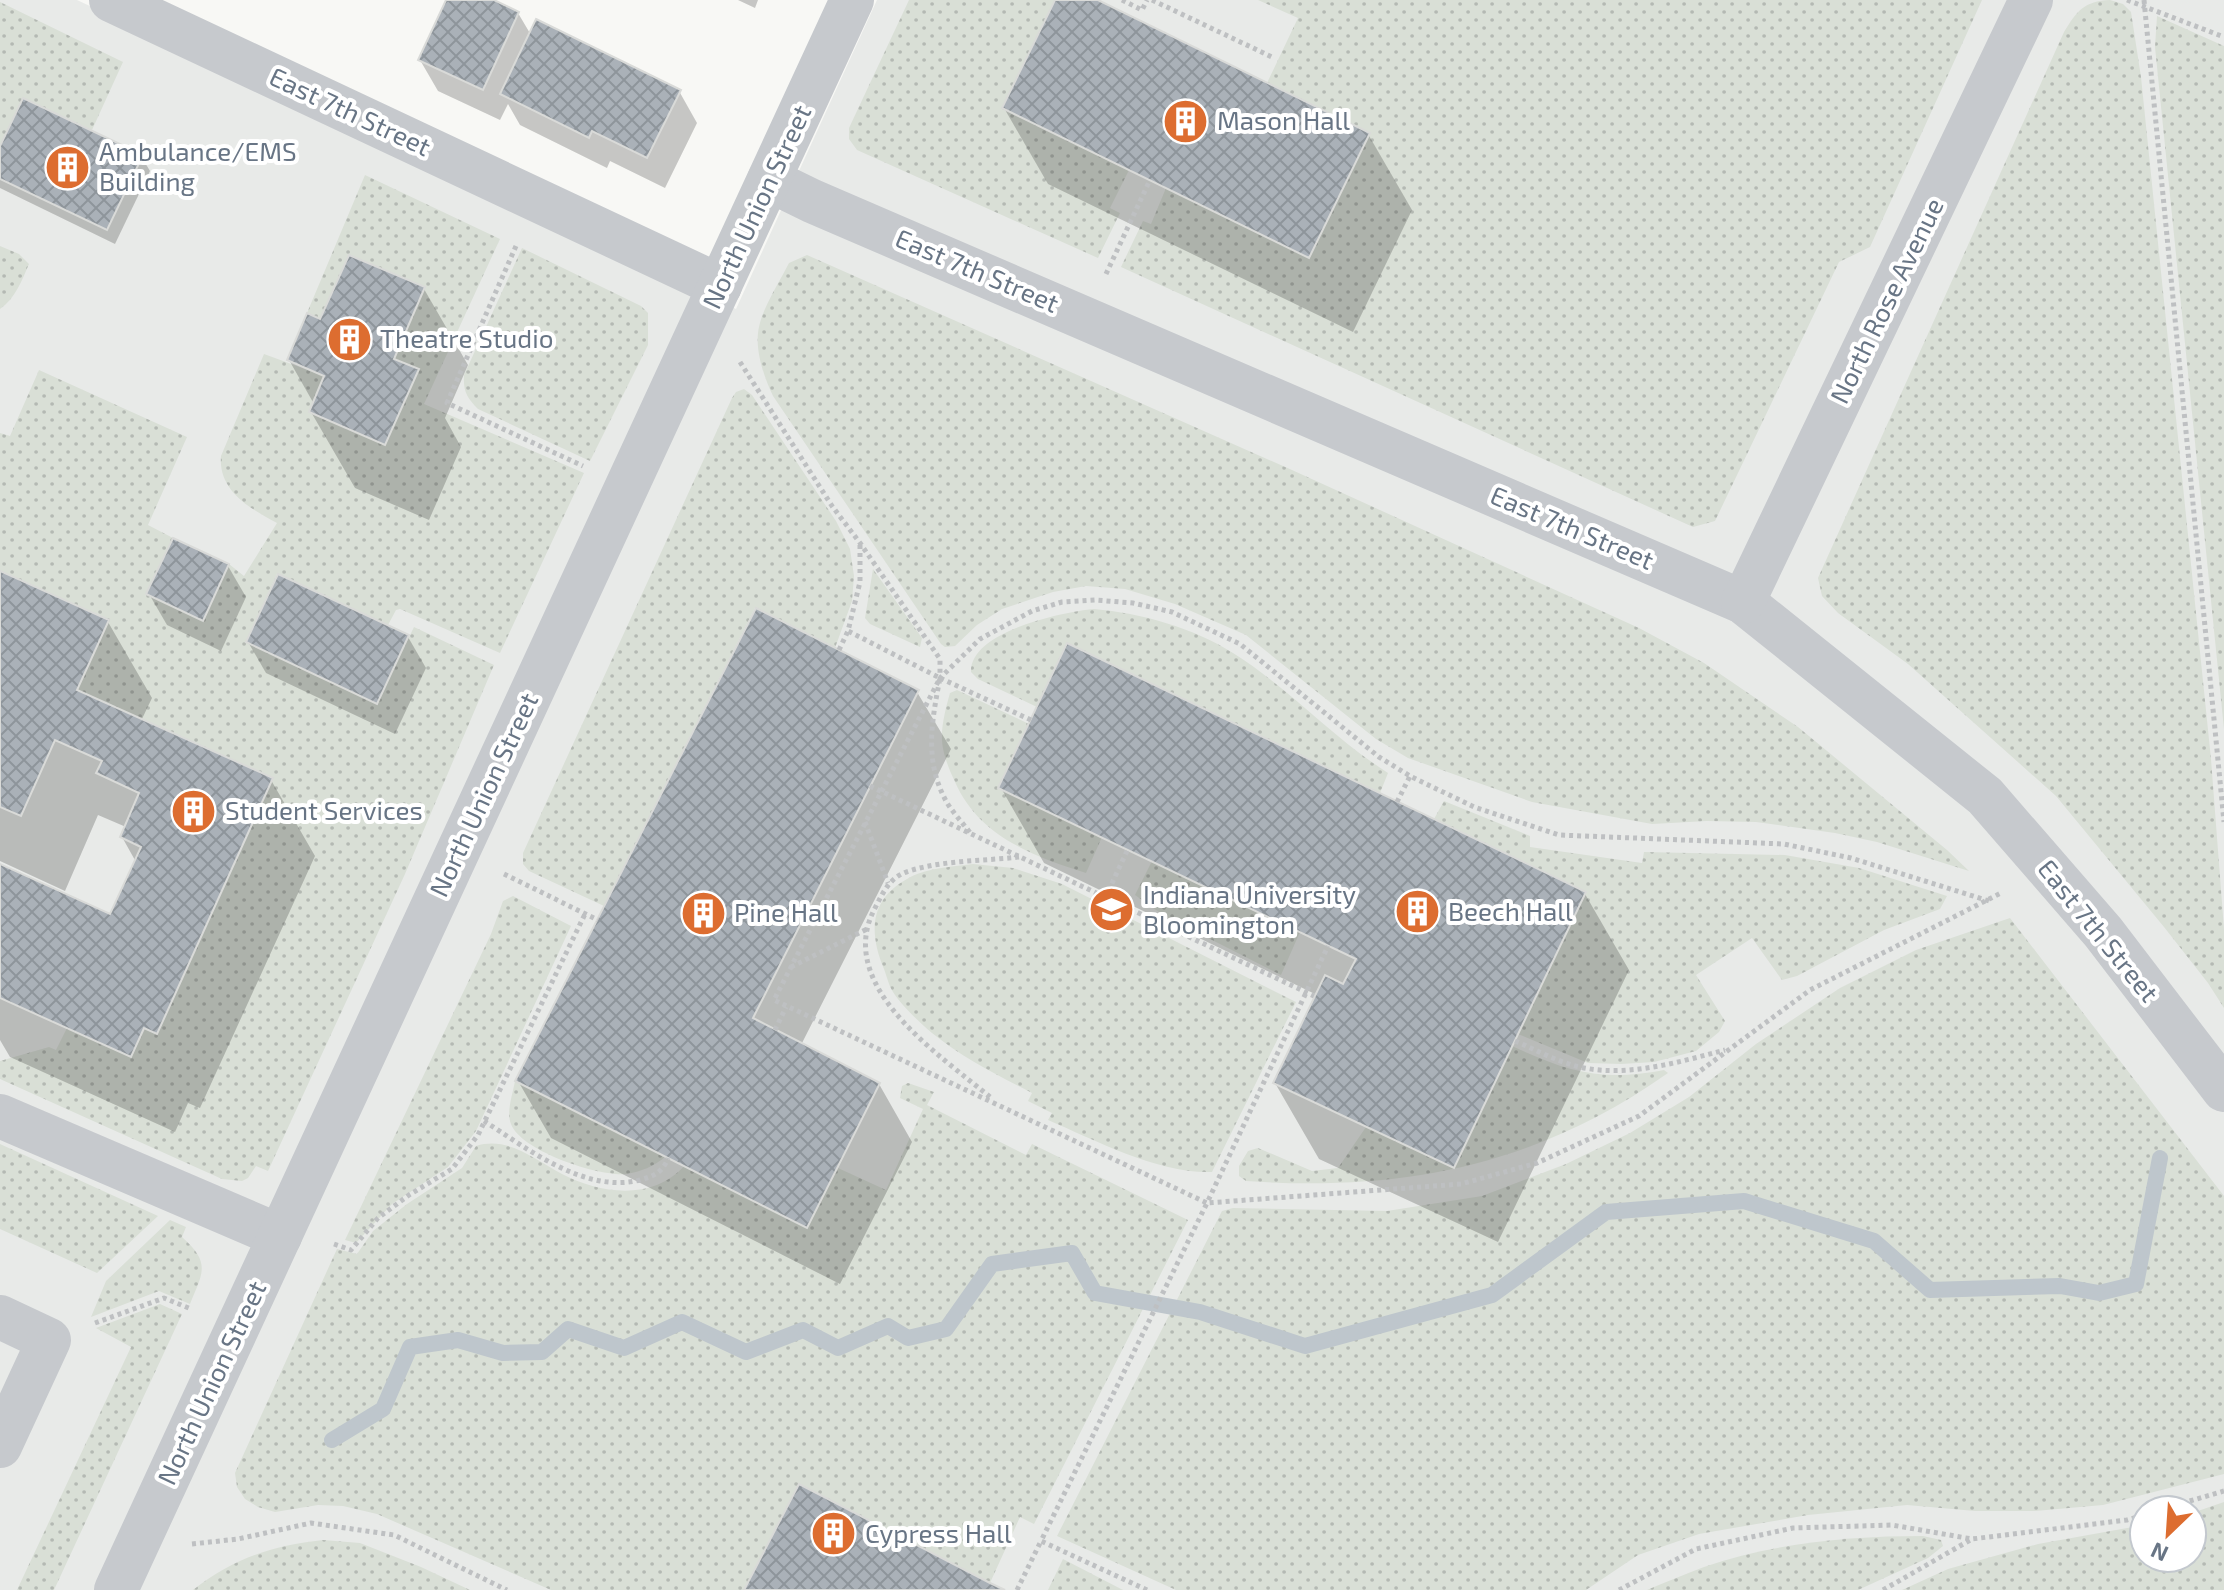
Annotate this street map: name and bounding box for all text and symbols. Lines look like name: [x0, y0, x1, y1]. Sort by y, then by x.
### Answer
street label: East 7th Street: [265, 60, 436, 162]
building icon: Mason Hall: [1162, 97, 1210, 145]
street label: North Union Street: [695, 100, 816, 313]
place label: Mason Hall: [1217, 104, 1350, 135]
place label: Ambulance/EMS Building: [99, 135, 297, 196]
building icon: Ambulance/EMS Building: [44, 143, 92, 191]
street label: North Rose Avenue: [1823, 193, 1949, 408]
street label: East 7th Street: [891, 221, 1064, 318]
building icon: Theatre Studio: [325, 315, 373, 363]
place label: Theatre Studio: [380, 322, 553, 353]
street label: East 7th Street: [1486, 478, 1659, 575]
street label: North Union Street: [422, 688, 543, 901]
building icon: Student Services: [170, 787, 218, 835]
place label: Student Services: [225, 794, 423, 825]
street label: East 7th Street: [2032, 853, 2166, 1008]
place label: Indiana University Bloomington: [1143, 878, 1356, 939]
school or university icon: Indiana University Bloomington: [1088, 886, 1136, 934]
building icon: Beech Hall: [1393, 888, 1441, 936]
building icon: Pine Hall: [679, 889, 727, 937]
place label: Beech Hall: [1448, 895, 1573, 926]
place label: Pine Hall: [734, 896, 838, 927]
street label: North Union Street: [150, 1276, 271, 1489]
north arrow: [2128, 1494, 2208, 1574]
building icon: Cypress Hall: [810, 1510, 858, 1558]
place label: Cypress Hall: [865, 1517, 1012, 1548]
text: N: [2146, 1538, 2172, 1568]

